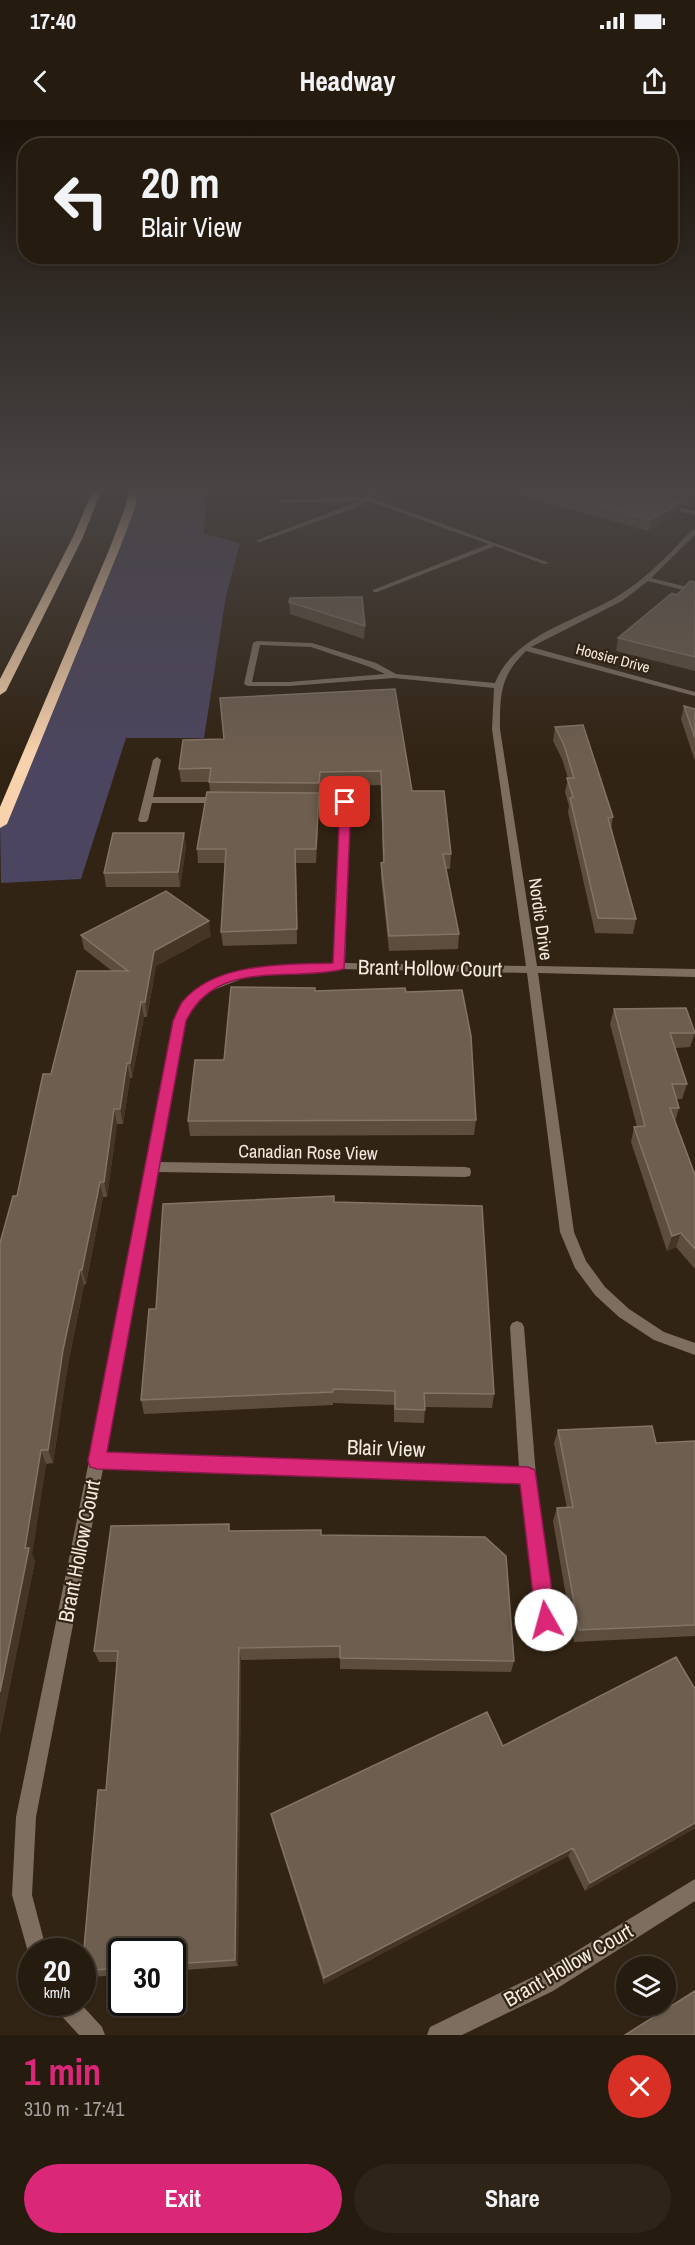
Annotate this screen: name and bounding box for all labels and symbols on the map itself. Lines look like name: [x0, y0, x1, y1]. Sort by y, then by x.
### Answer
street label: Hoosier Drive: [574, 638, 653, 678]
pin: [319, 776, 370, 827]
street label: Nordic Drive: [523, 876, 559, 962]
street label: Brant Hollow Court: [358, 952, 503, 984]
street label: Canadian Rose View: [238, 1138, 378, 1166]
street label: Blair View: [346, 1432, 426, 1464]
street label: Brant Hollow Court: [51, 1477, 107, 1625]
position arrow: [514, 1588, 578, 1652]
street label: Brant Hollow Court: [498, 1916, 638, 2014]
speed limit sign: 30: [108, 1938, 186, 2016]

